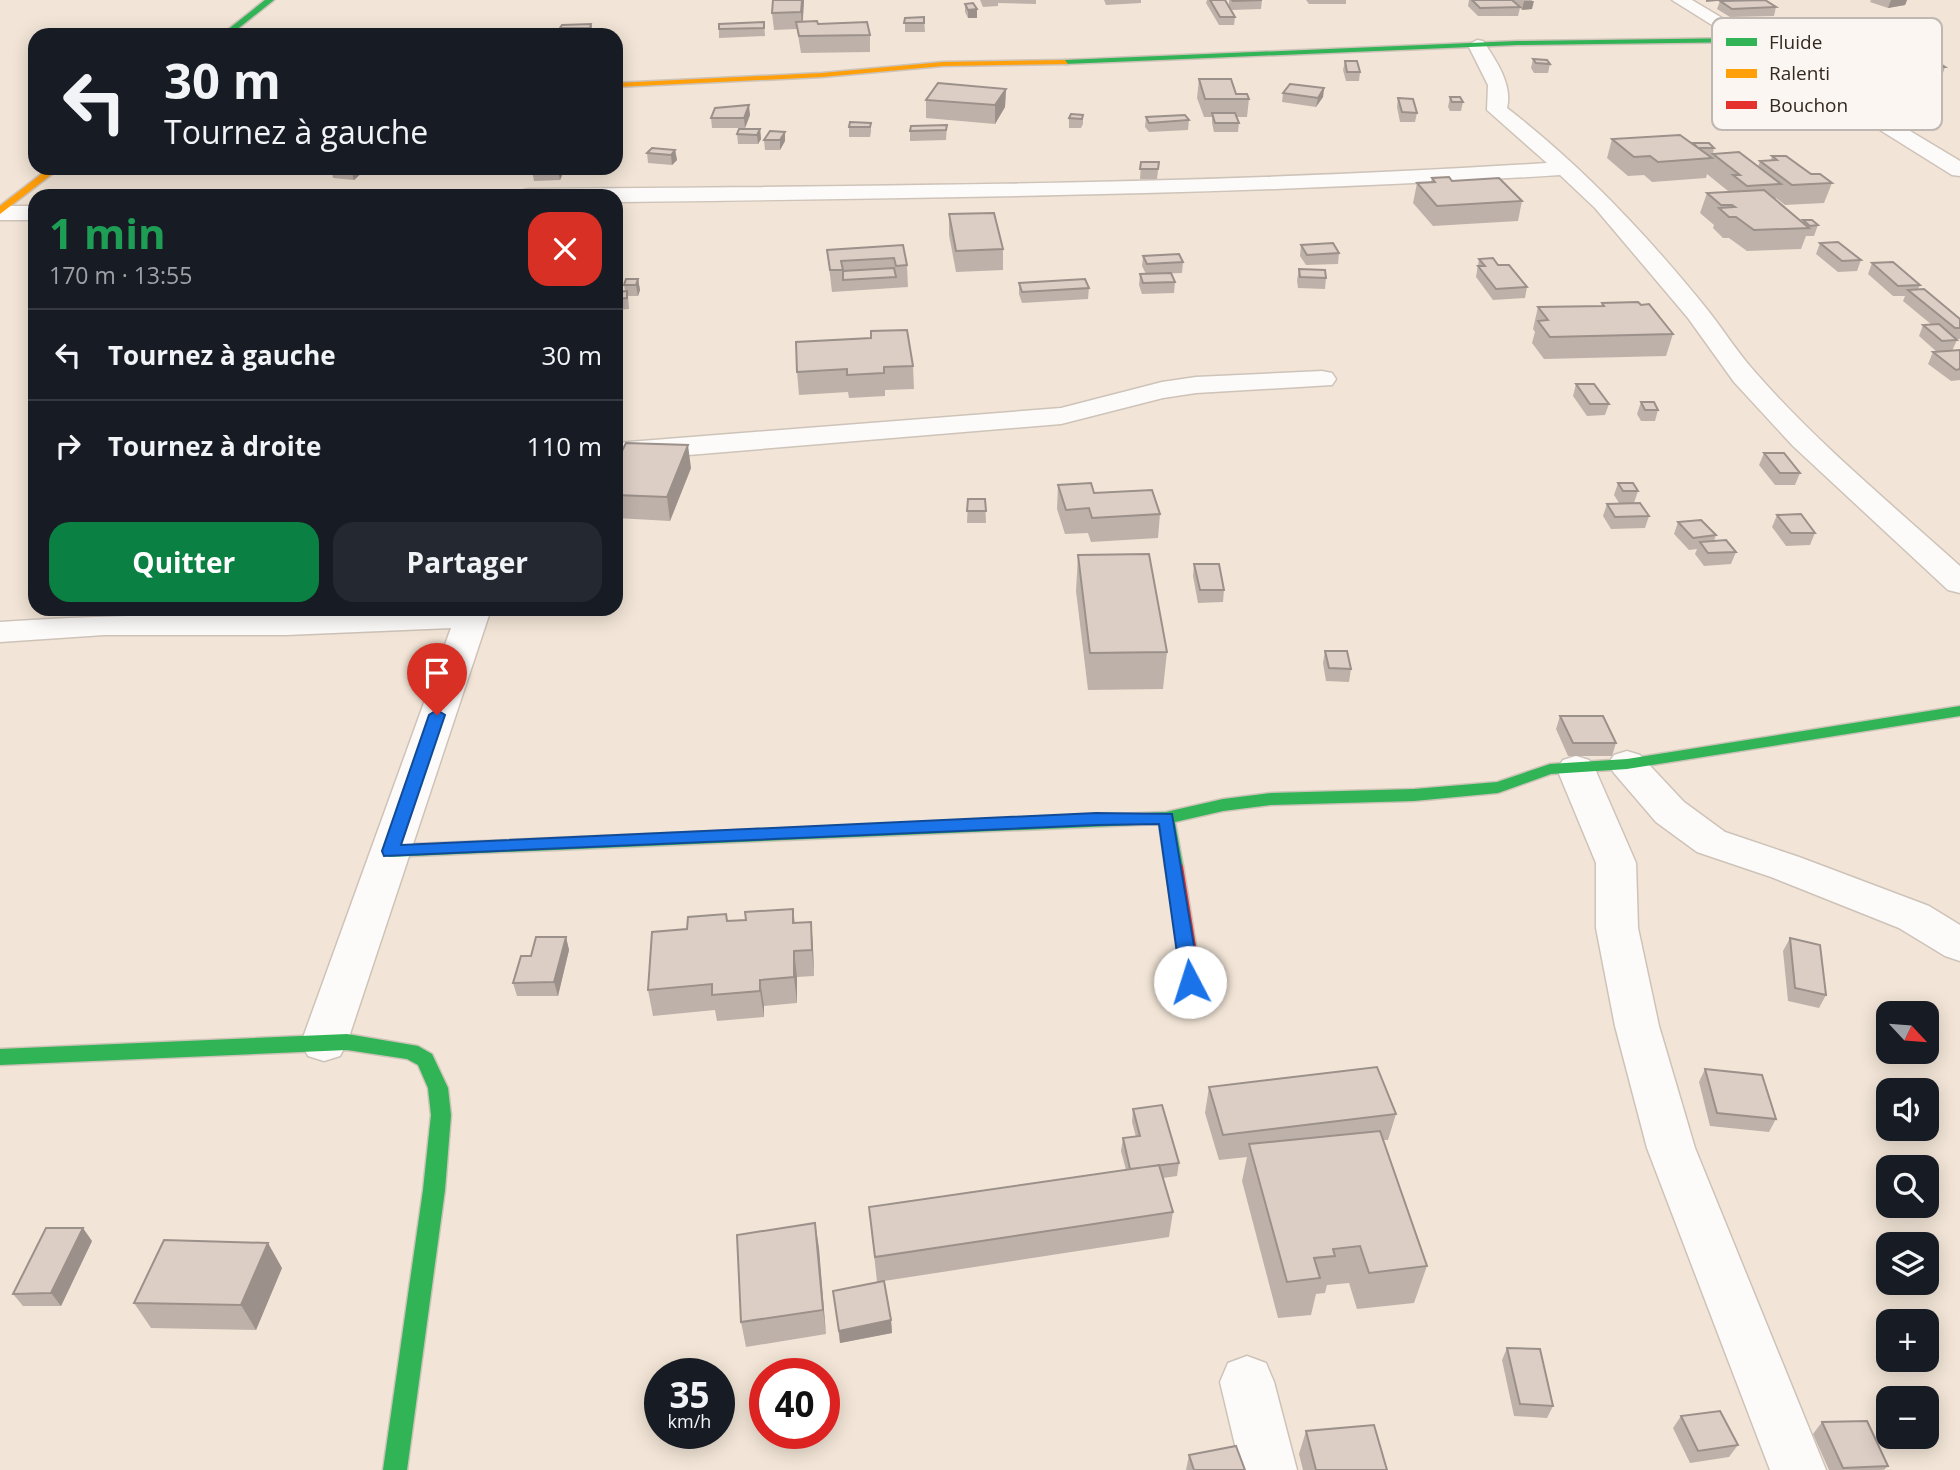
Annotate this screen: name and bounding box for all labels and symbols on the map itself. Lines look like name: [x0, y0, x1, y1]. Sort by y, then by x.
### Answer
legend: [1712, 18, 1942, 130]
text: Fluide: [1769, 29, 1822, 55]
text: Ralenti: [1769, 60, 1830, 86]
text: Bouchon: [1769, 92, 1848, 118]
pin: [407, 643, 467, 715]
position arrow: [1153, 945, 1227, 1019]
north arrow: [1876, 1001, 1939, 1064]
speed limit sign: 40: [749, 1358, 840, 1449]

